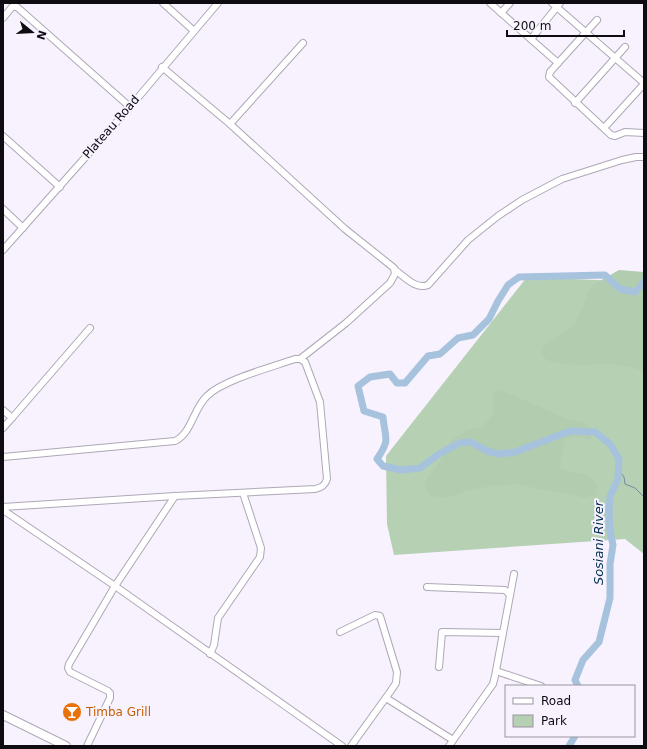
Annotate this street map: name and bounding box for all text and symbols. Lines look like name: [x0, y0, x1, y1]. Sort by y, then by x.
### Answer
north arrow: [12, 12, 52, 52]
scale bar: [507, 12, 624, 38]
text: 200 m: [513, 19, 551, 33]
text: N: [33, 29, 49, 41]
street label: Plateau Road: [80, 93, 142, 161]
water label: Sosiani River: [591, 499, 606, 585]
legend: [505, 685, 635, 737]
text: Road: [541, 694, 571, 708]
bar icon: Timba Grill: [61, 701, 83, 723]
place label: Timba Grill: [85, 705, 151, 719]
text: Park: [541, 714, 567, 728]

